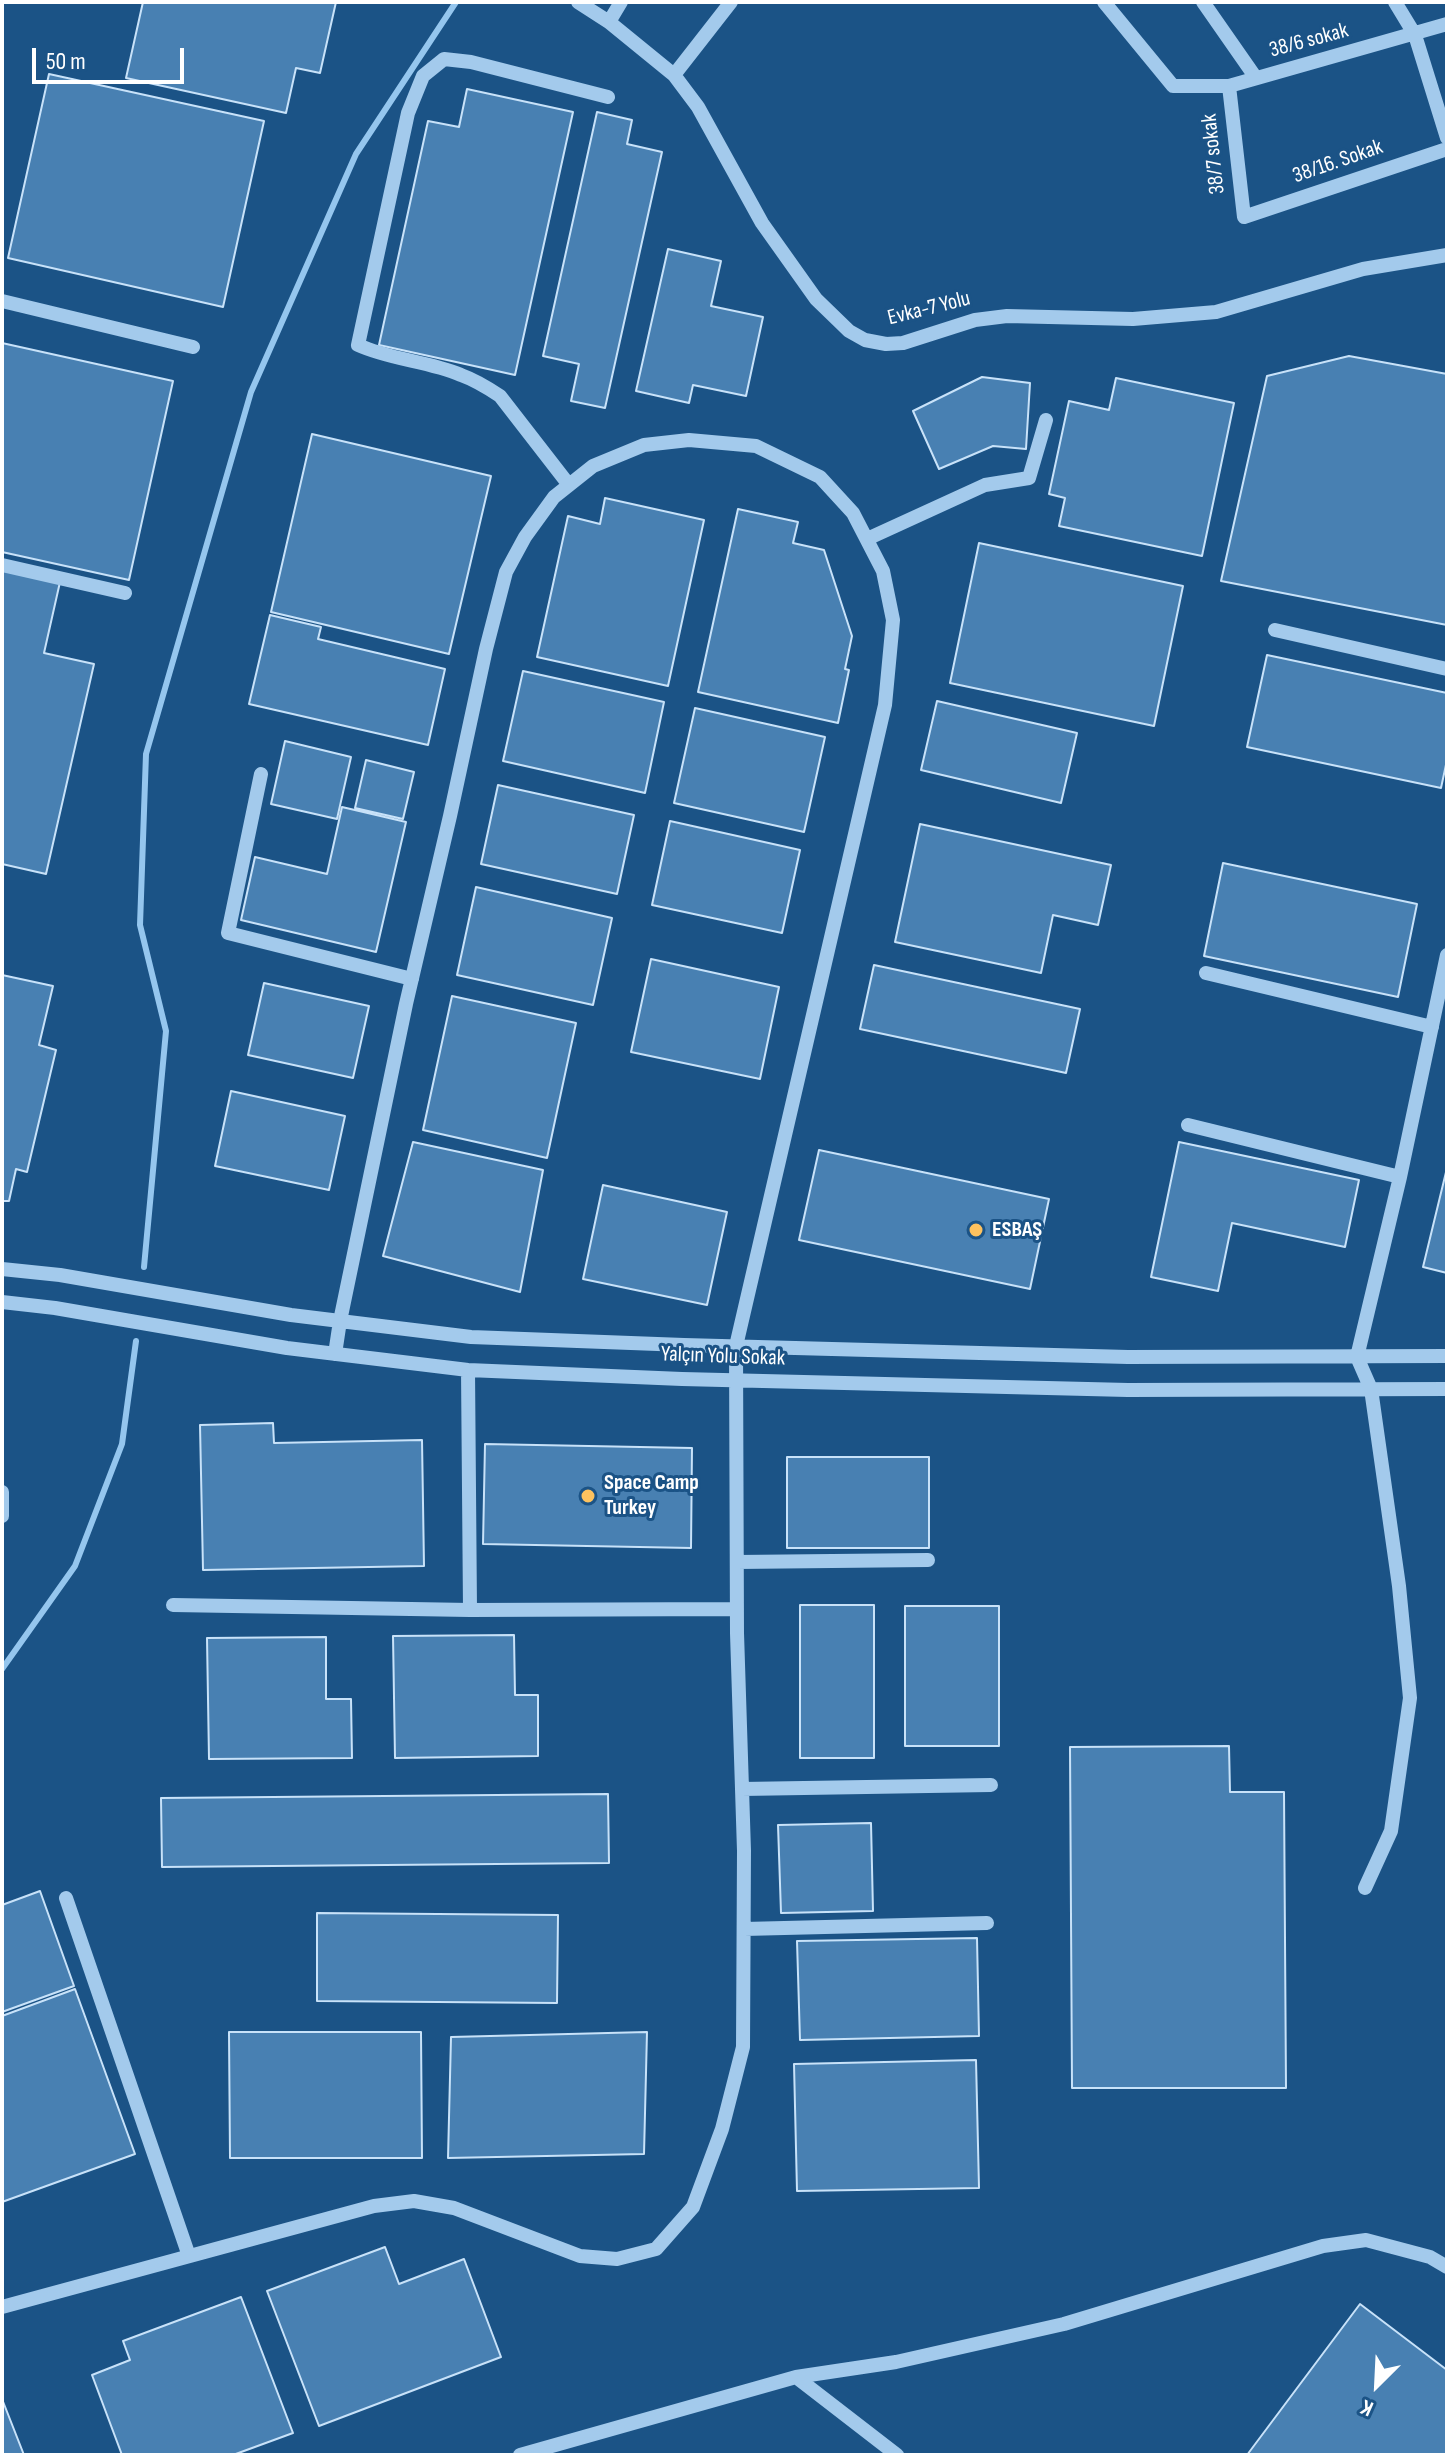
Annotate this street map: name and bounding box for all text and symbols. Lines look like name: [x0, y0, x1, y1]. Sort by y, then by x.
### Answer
street label: 38/6 sokak: [1267, 18, 1351, 64]
scale bar: [36, 32, 188, 82]
text: 50 m: [46, 47, 86, 76]
street label: 38/7 sokak: [1197, 112, 1231, 196]
street label: 38/16. Sokak: [1289, 134, 1387, 190]
street label: Evka-7 Yolu: [885, 286, 973, 332]
place label: ESBAŞ: [992, 1217, 1042, 1243]
marker: ESBAŞ: [967, 1221, 985, 1239]
street label: Yalçın Yolu Sokak: [660, 1342, 786, 1372]
place label: Space Camp Turkey: [604, 1470, 699, 1522]
marker: Space Camp Turkey: [579, 1487, 597, 1505]
north arrow: [1337, 2345, 1417, 2425]
text: K: [1357, 2393, 1377, 2422]

